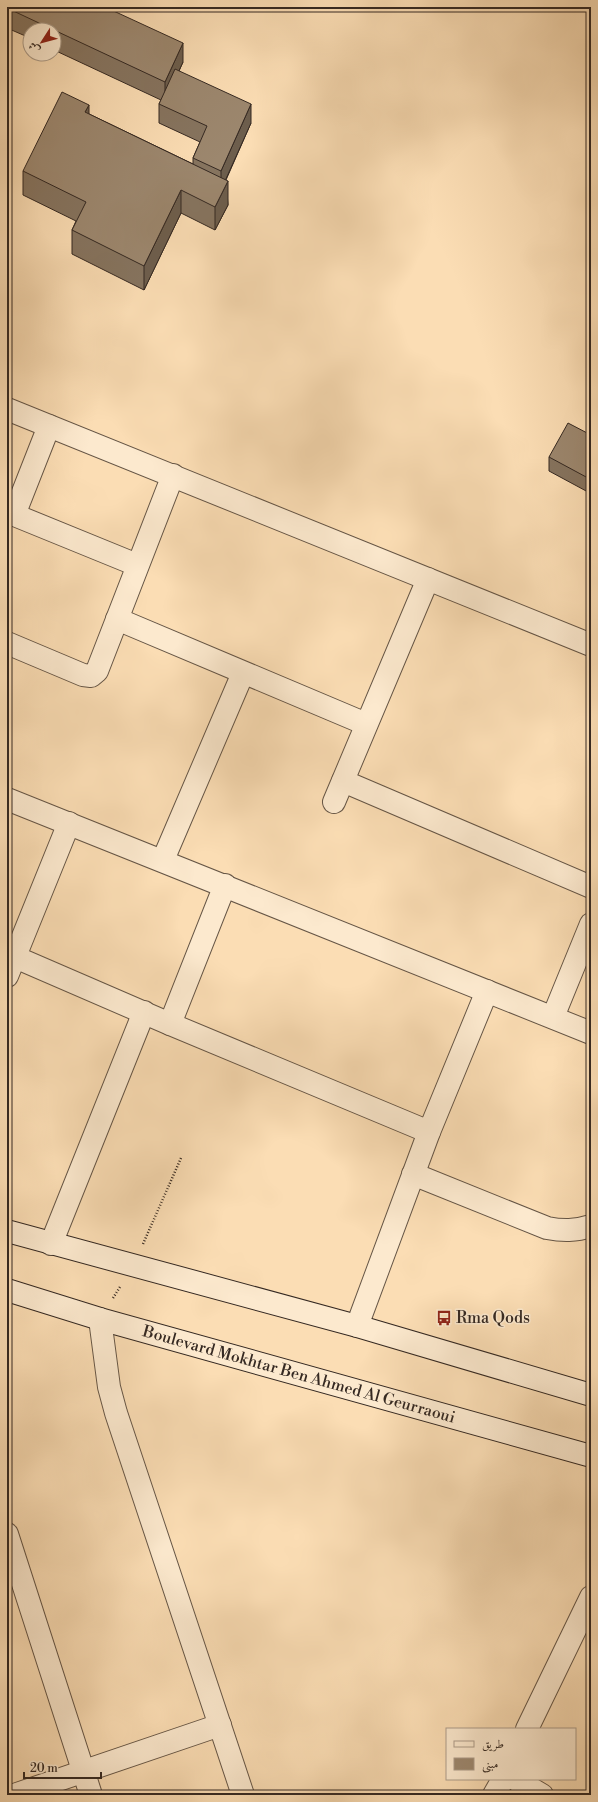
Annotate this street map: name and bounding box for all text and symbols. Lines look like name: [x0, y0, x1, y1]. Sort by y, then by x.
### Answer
north arrow: [22, 22, 62, 62]
text: ش: [26, 39, 44, 56]
place label: Rma Qods: [456, 1308, 530, 1328]
bus stop icon: Rma Qods: [435, 1309, 453, 1327]
street label: Boulevard Mokhtar Ben Ahmed Al Geurraoui: [140, 1321, 457, 1428]
legend: [446, 1728, 576, 1780]
text: طريق: [482, 1737, 504, 1752]
scale bar: [24, 1754, 101, 1780]
text: مبنى: [482, 1757, 498, 1773]
text: 20 m: [30, 1761, 58, 1776]

